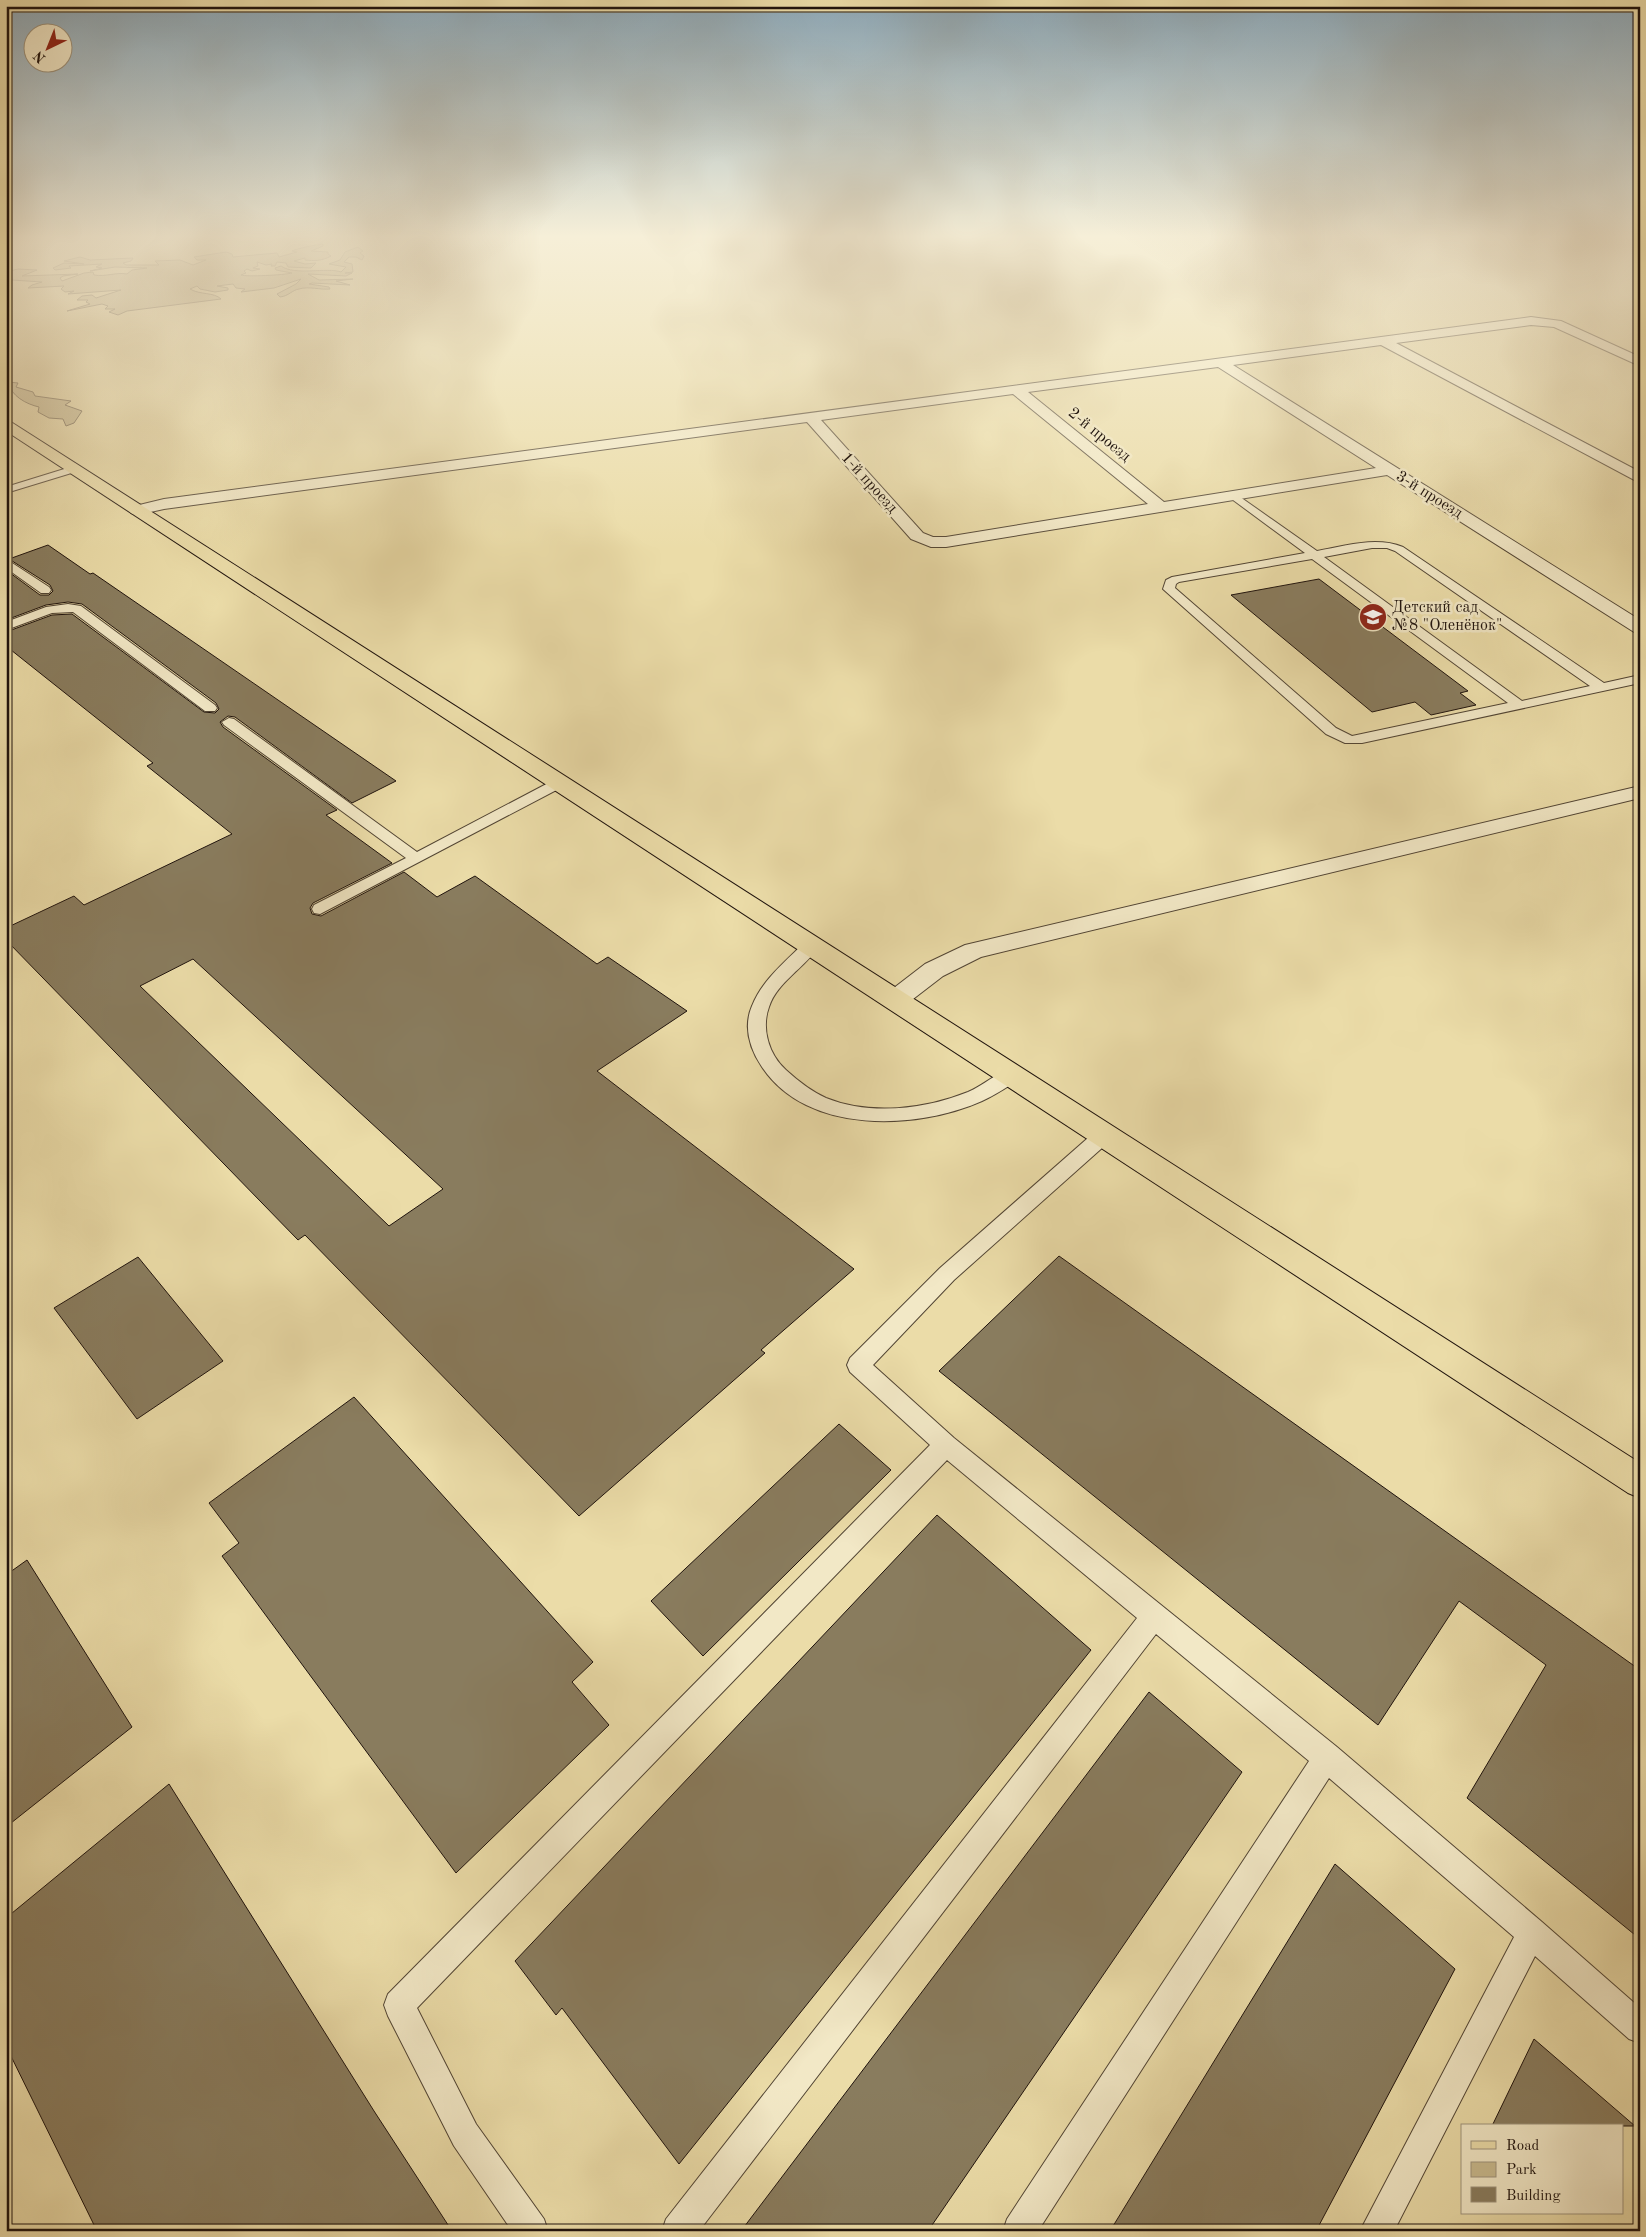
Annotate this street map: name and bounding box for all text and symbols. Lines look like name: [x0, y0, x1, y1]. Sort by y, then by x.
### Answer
north arrow: [22, 22, 72, 72]
text: N: [31, 48, 49, 66]
street label: 2-й проезд: [1065, 405, 1133, 465]
street label: 1-й проезд: [838, 450, 900, 516]
street label: 3-й проезд: [1393, 468, 1465, 522]
place label: Детский сад №8 "Оленёнок": [1392, 600, 1502, 634]
school or university icon: Детский сад №8 "Оленёнок": [1358, 602, 1388, 632]
legend: [1461, 2124, 1624, 2214]
text: Road: [1506, 2139, 1540, 2154]
text: Park: [1506, 2163, 1537, 2178]
text: Building: [1506, 2189, 1561, 2204]

